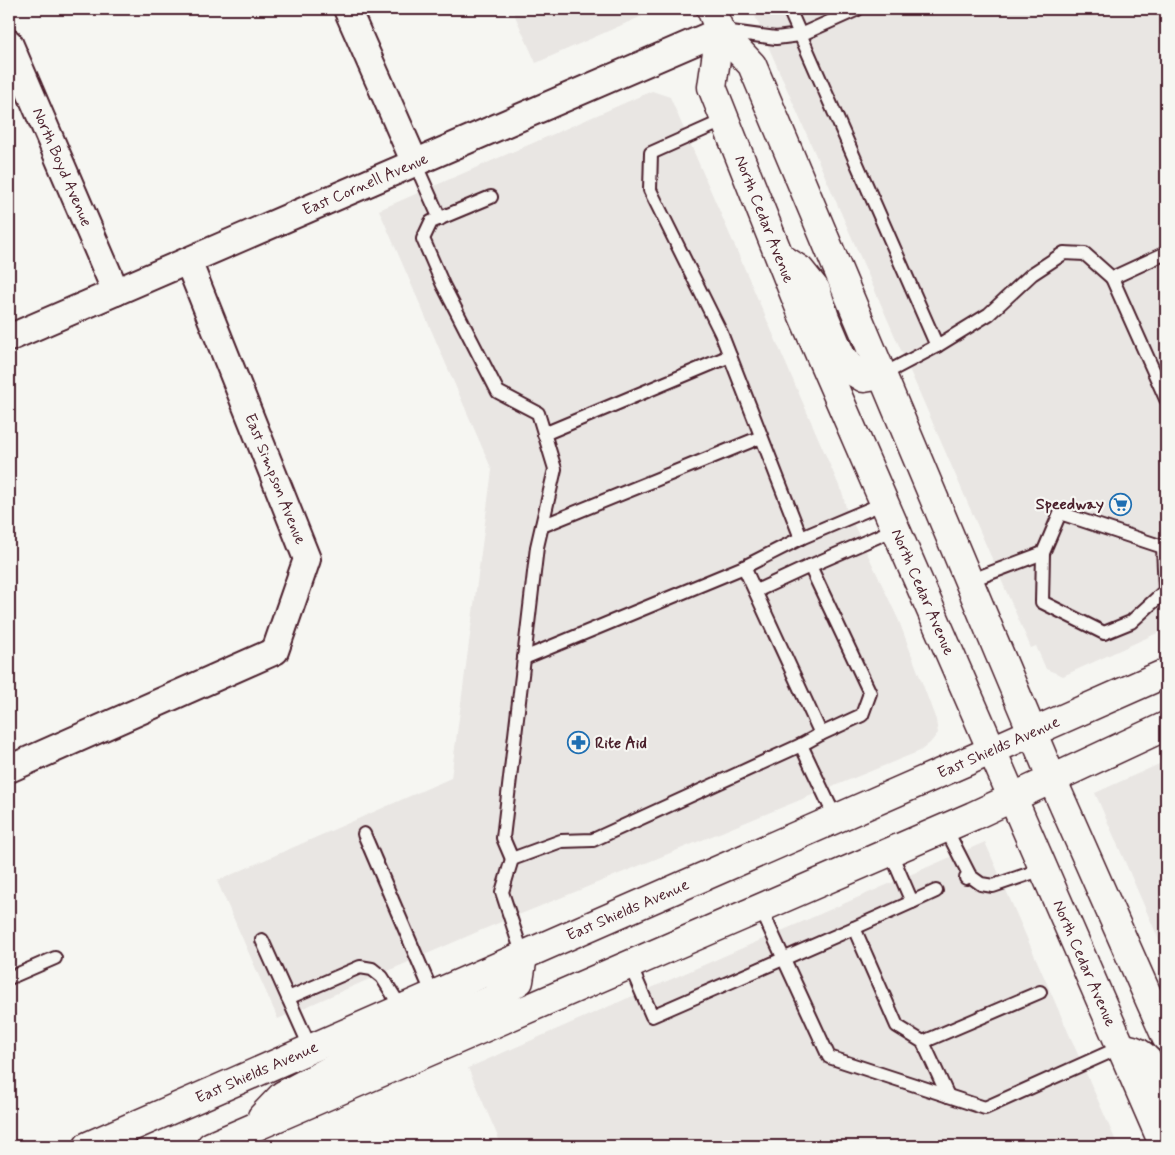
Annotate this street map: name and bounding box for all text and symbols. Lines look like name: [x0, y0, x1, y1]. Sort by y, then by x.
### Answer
street label: North Boyd Avenue: [27, 104, 97, 230]
street label: East Cornell Avenue: [299, 148, 432, 221]
street label: North Cedar Avenue: [730, 152, 800, 287]
street label: East Simpson Avenue: [239, 410, 311, 548]
supermarket icon: Speedway: [1108, 492, 1132, 516]
place label: Speedway: [1036, 494, 1104, 515]
street label: North Cedar Avenue: [886, 526, 960, 659]
street label: East Shields Avenue: [934, 711, 1063, 783]
pharmacy icon: Rite Aid: [567, 731, 591, 755]
place label: Rite Aid: [595, 733, 647, 754]
street label: East Shields Avenue: [563, 874, 692, 946]
street label: North Cedar Avenue: [1048, 897, 1122, 1030]
street label: East Shields Avenue: [192, 1036, 321, 1108]

